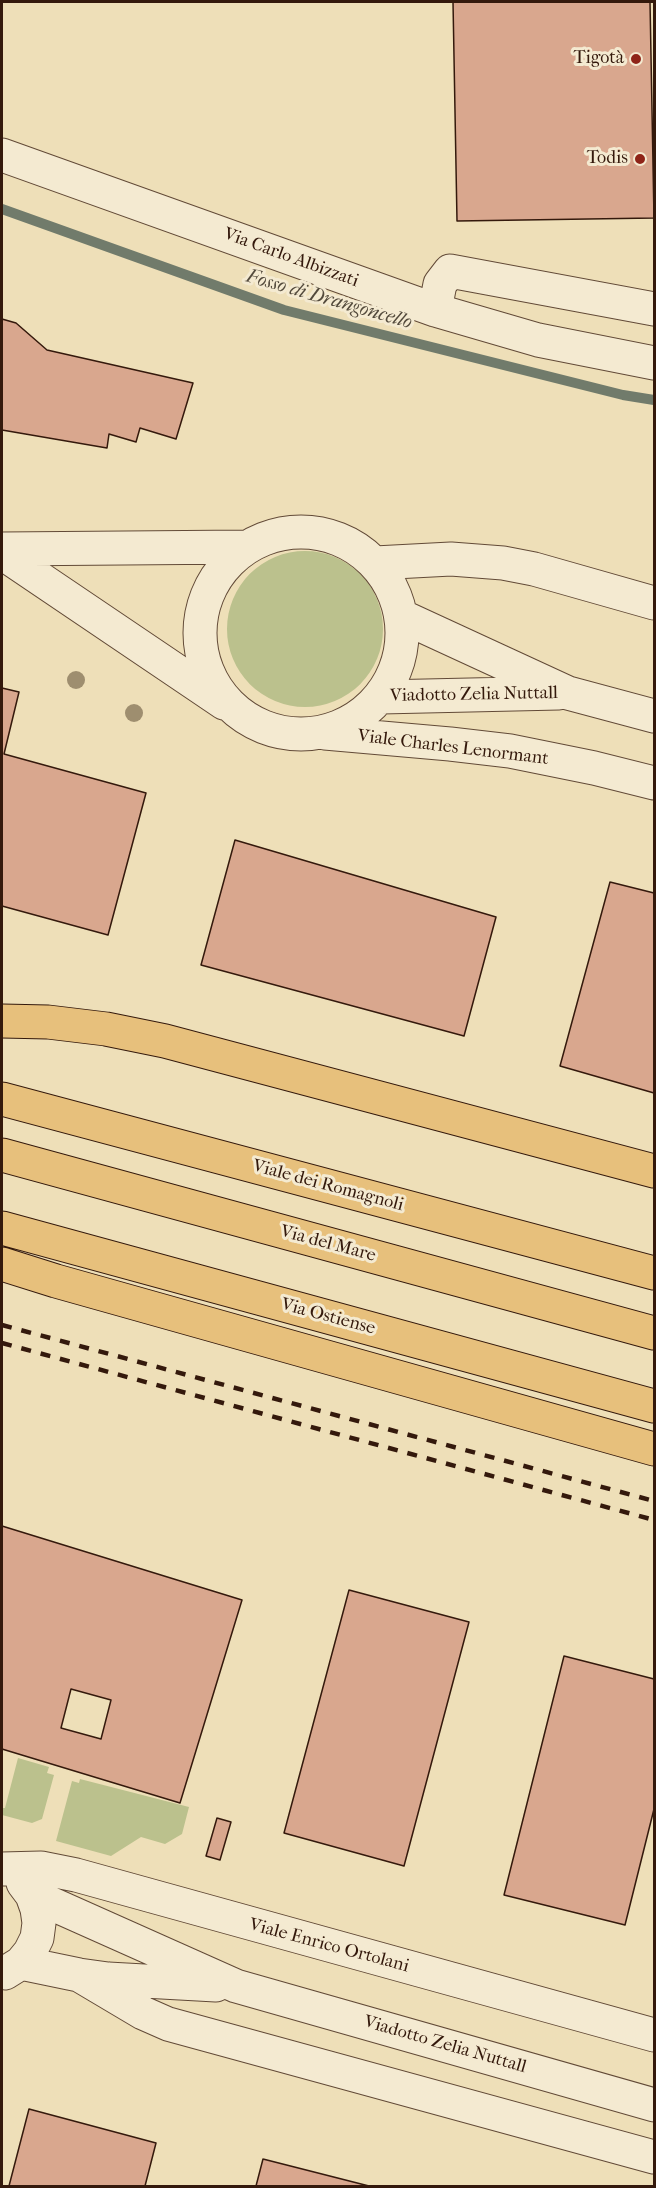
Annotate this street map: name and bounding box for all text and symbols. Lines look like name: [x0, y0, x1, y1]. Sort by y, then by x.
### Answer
place label: Tigotà: [574, 48, 624, 70]
marker: Tigotà: [629, 52, 643, 66]
place label: Todis: [587, 148, 628, 170]
marker: Todis: [633, 152, 647, 166]
street label: Via Carlo Albizzati: [221, 224, 361, 292]
water label: Fosso di Drangoncello: [243, 265, 415, 335]
street label: Viadotto Zelia Nuttall: [390, 683, 558, 707]
street label: Viale Charles Lenormant: [356, 726, 550, 770]
street label: Viale dei Romagnoli: [250, 1155, 406, 1217]
street label: Via del Mare: [278, 1221, 378, 1267]
street label: Via Ostiense: [279, 1294, 377, 1340]
street label: Viale Enrico Ortolani: [247, 1914, 411, 1978]
street label: Viadotto Zelia Nuttall: [361, 2011, 529, 2079]

